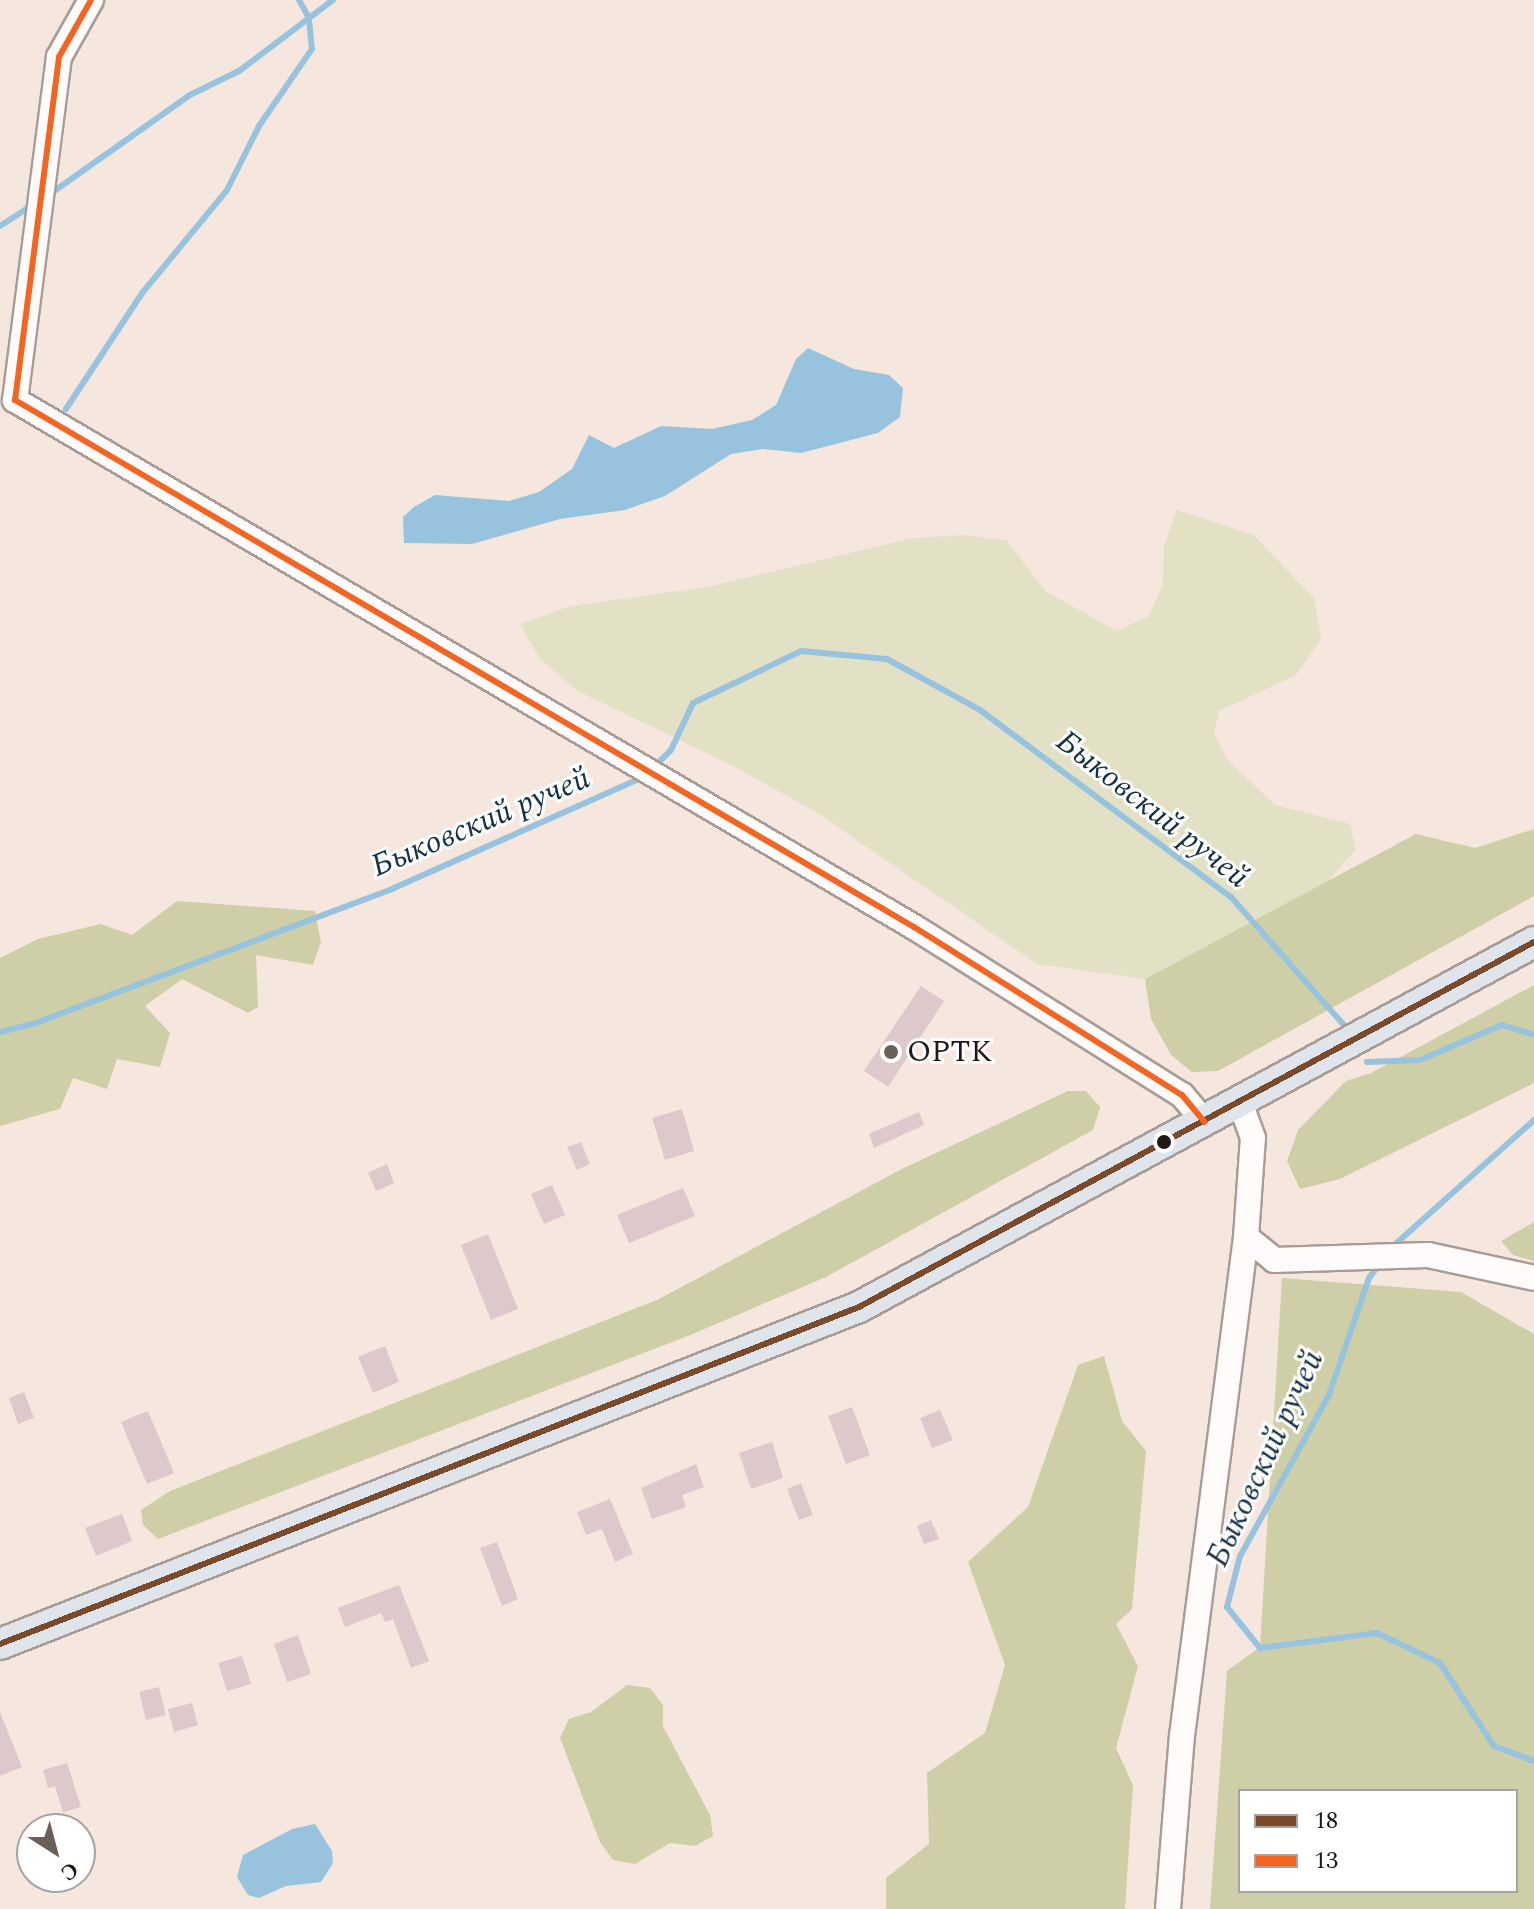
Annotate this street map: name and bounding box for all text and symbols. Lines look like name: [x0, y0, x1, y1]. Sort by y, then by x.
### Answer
water label: Быковский ручей: [1048, 723, 1256, 897]
water label: Быковский ручей: [366, 760, 596, 886]
place label: ОРТК: [907, 1034, 992, 1070]
marker: ОРТК: [882, 1043, 900, 1061]
unlabelled marker: [1156, 1134, 1172, 1150]
water label: Быковский ручей: [1199, 1345, 1333, 1573]
legend: [1238, 1789, 1518, 1893]
text: 18: [1314, 1803, 1338, 1839]
north arrow: [16, 1813, 96, 1893]
text: 13: [1314, 1843, 1338, 1879]
text: С: [53, 1853, 85, 1889]

